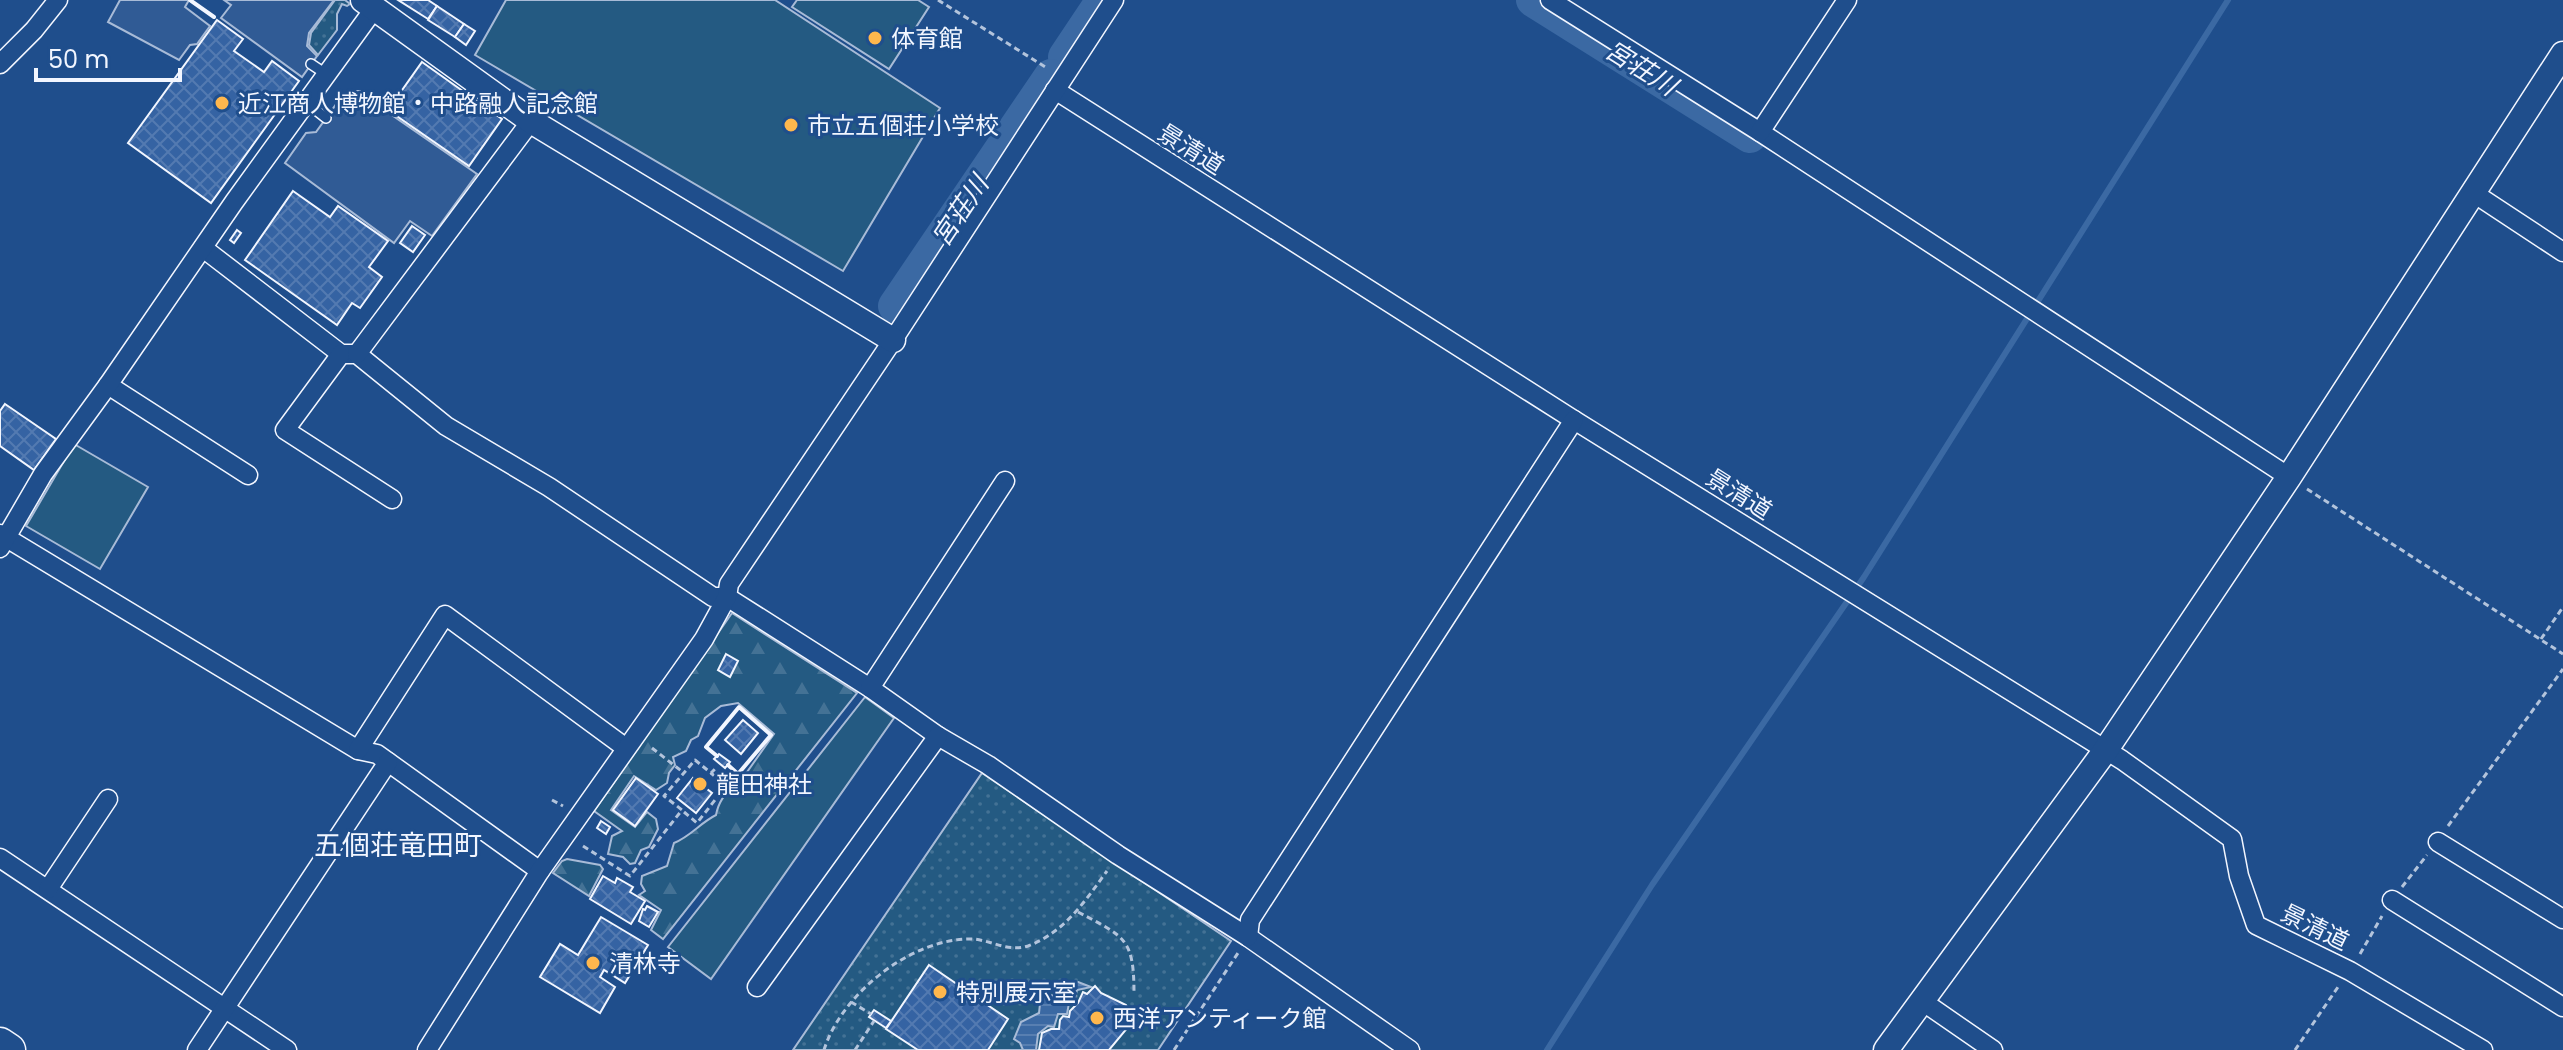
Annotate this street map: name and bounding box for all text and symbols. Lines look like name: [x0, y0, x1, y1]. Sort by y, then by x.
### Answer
place label: 体育館: [891, 22, 963, 55]
marker: 体育館: [866, 29, 884, 47]
scale bar: [36, 32, 180, 82]
water label: 宮荘川: [1598, 32, 1686, 106]
text: 50 m: [48, 43, 109, 76]
place label: 近江商人博物館・中路融人記念館: [238, 87, 598, 120]
marker: 近江商人博物館・中路融人記念館: [213, 94, 231, 112]
place label: 市立五個荘小学校: [807, 109, 999, 142]
marker: 市立五個荘小学校: [782, 116, 800, 134]
street label: 景清道: [1152, 116, 1230, 182]
water label: 宮荘川: [923, 166, 998, 253]
street label: 景清道: [1700, 461, 1778, 527]
place label: 龍田神社: [716, 768, 812, 801]
marker: 龍田神社: [691, 775, 709, 793]
district label: 五個荘竜田町: [314, 826, 482, 865]
street label: 景清道: [2275, 896, 2355, 958]
place label: 清林寺: [609, 947, 681, 980]
marker: 清林寺: [584, 954, 602, 972]
place label: 特別展示室: [956, 976, 1076, 1009]
marker: 特別展示室: [931, 983, 949, 1001]
place label: 西洋アンティーク館: [1113, 1002, 1327, 1035]
marker: 西洋アンティーク館: [1088, 1009, 1106, 1027]

